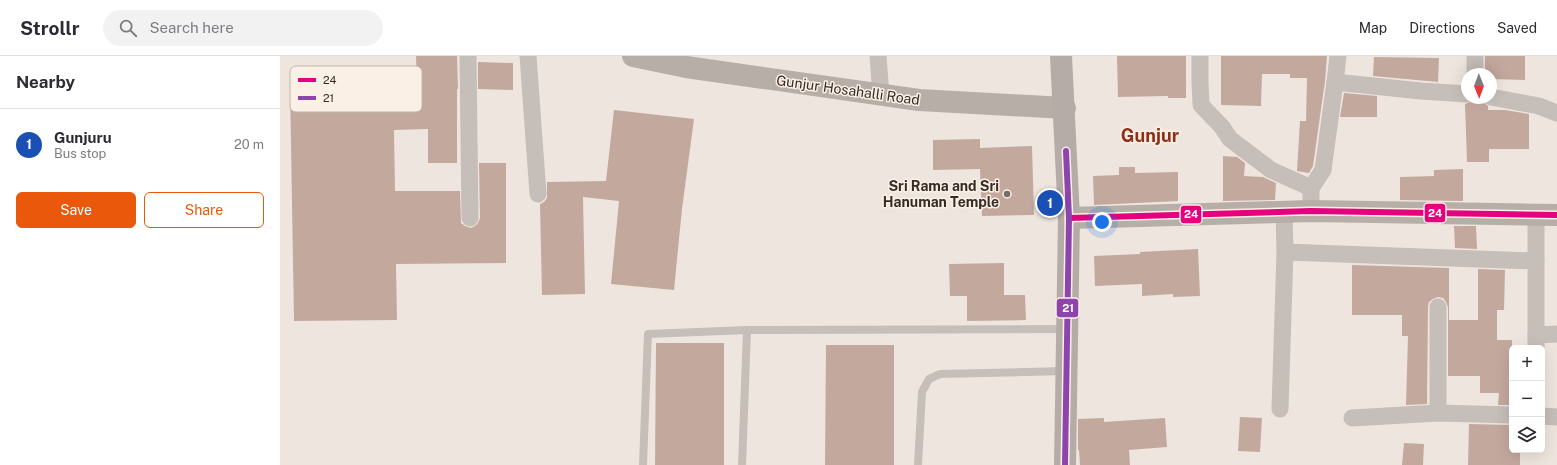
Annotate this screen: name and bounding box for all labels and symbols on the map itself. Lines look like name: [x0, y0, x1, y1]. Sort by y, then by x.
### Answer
legend: [290, 66, 422, 112]
north arrow: [1461, 68, 1497, 104]
street label: Gunjur Hosahalli Road: [775, 72, 921, 108]
text: 24: [323, 74, 337, 86]
text: 21: [323, 92, 334, 104]
district label: Gunjur: [1121, 125, 1180, 146]
place label: Sri Rama and Sri Hanuman Temple: [883, 178, 999, 210]
pin: 1: [1037, 188, 1063, 218]
marker: Sri Rama and Sri Hanuman Temple: [1002, 189, 1012, 199]
line badge: 24: [1424, 203, 1446, 223]
line badge: 24: [1180, 205, 1202, 224]
text: 24: [1428, 207, 1442, 219]
text: 24: [1184, 208, 1198, 220]
your location: [1092, 212, 1112, 232]
line badge: 21: [1056, 298, 1079, 318]
text: 21: [1062, 302, 1074, 314]

